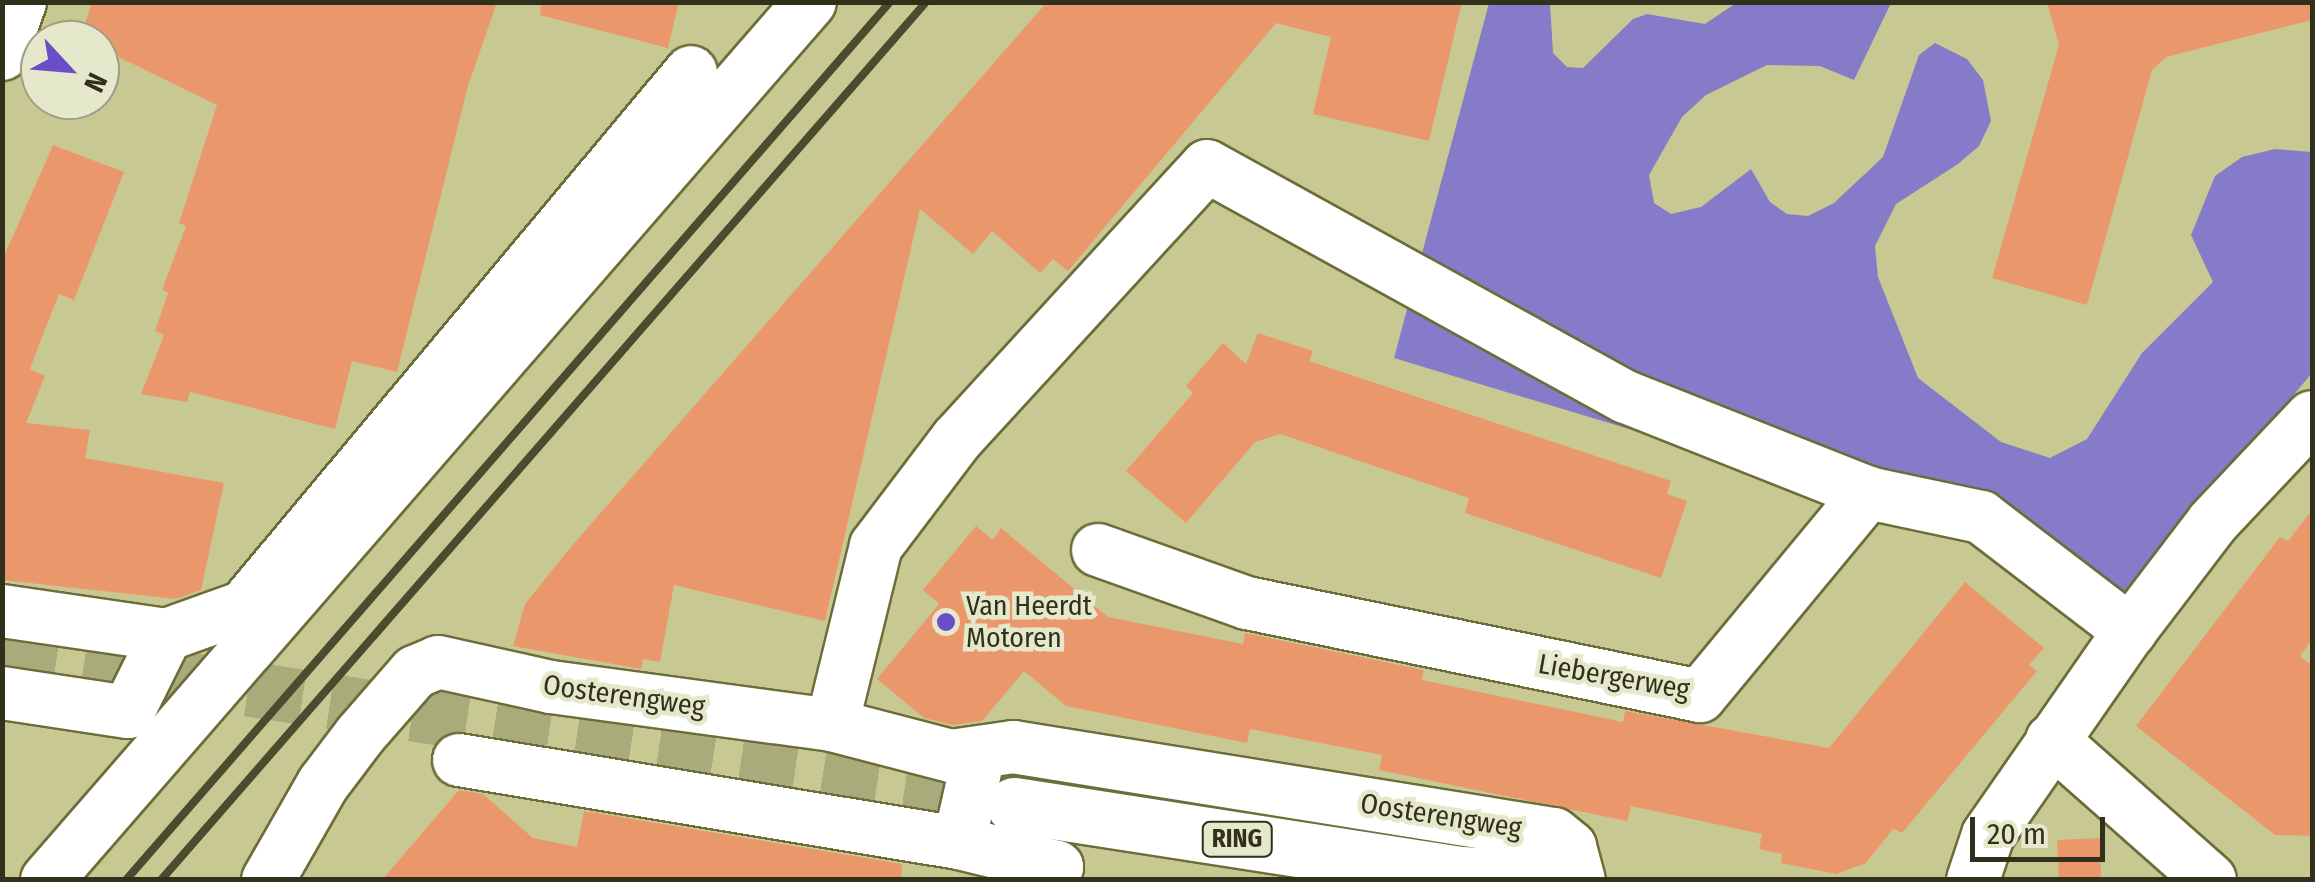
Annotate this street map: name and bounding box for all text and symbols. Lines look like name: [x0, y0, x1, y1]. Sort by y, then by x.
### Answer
north arrow: [20, 20, 120, 120]
text: N: [77, 68, 114, 97]
place label: Van Heerdt Motoren: [966, 589, 1092, 655]
marker: Van Heerdt Motoren: [935, 611, 957, 633]
street label: Liebergerweg: [1536, 647, 1692, 707]
street label: Oosterengweg: [541, 668, 707, 724]
street label: Oosterengweg: [1358, 787, 1524, 845]
scale bar: [1975, 797, 2110, 859]
text: 20 m: [1987, 816, 2046, 852]
road number: RING: [1200, 819, 1274, 859]

